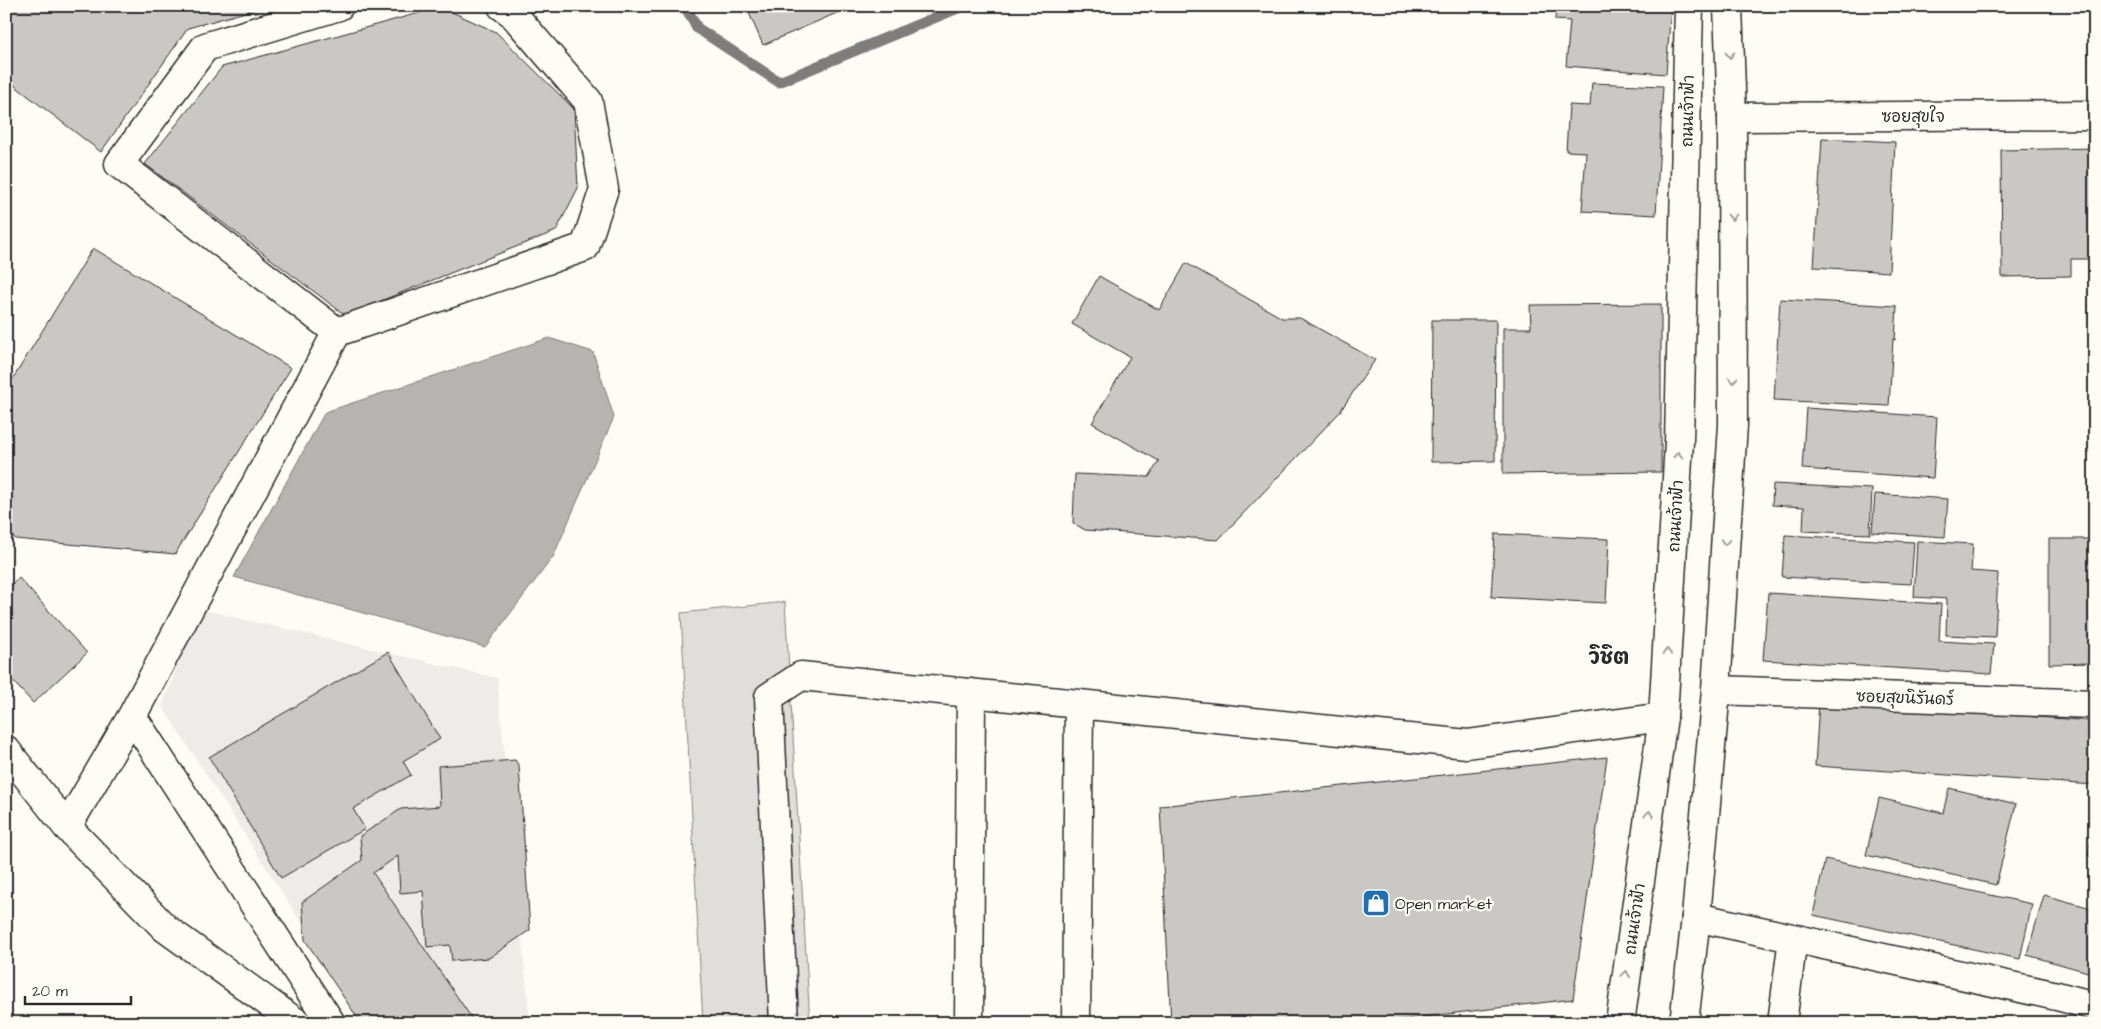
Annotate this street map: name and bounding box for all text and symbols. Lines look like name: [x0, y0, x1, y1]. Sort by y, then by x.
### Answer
one-way arrow: [1724, 51, 1735, 59]
street label: ถนนเจ้าฟ้า: [1676, 75, 1700, 147]
street label: ซอยสุขใจ: [1881, 105, 1945, 129]
one-way arrow: [1727, 214, 1737, 222]
one-way arrow: [1728, 376, 1738, 384]
one-way arrow: [1673, 451, 1684, 459]
street label: ถนนเจ้าฟ้า: [1663, 479, 1689, 553]
one-way arrow: [1720, 538, 1731, 546]
district label: วิชิต: [1589, 643, 1629, 672]
one-way arrow: [1661, 648, 1672, 656]
street label: ซอยสุขนิรันดร์: [1856, 684, 1955, 712]
one-way arrow: [1643, 809, 1654, 817]
street label: ถนนเจ้าฟ้า: [1619, 882, 1651, 956]
shop icon: Open market: [1361, 888, 1391, 918]
place label: Open market: [1395, 893, 1493, 915]
one-way arrow: [1621, 970, 1631, 979]
scale bar: [25, 974, 131, 1006]
text: 20 m: [32, 981, 68, 1002]

